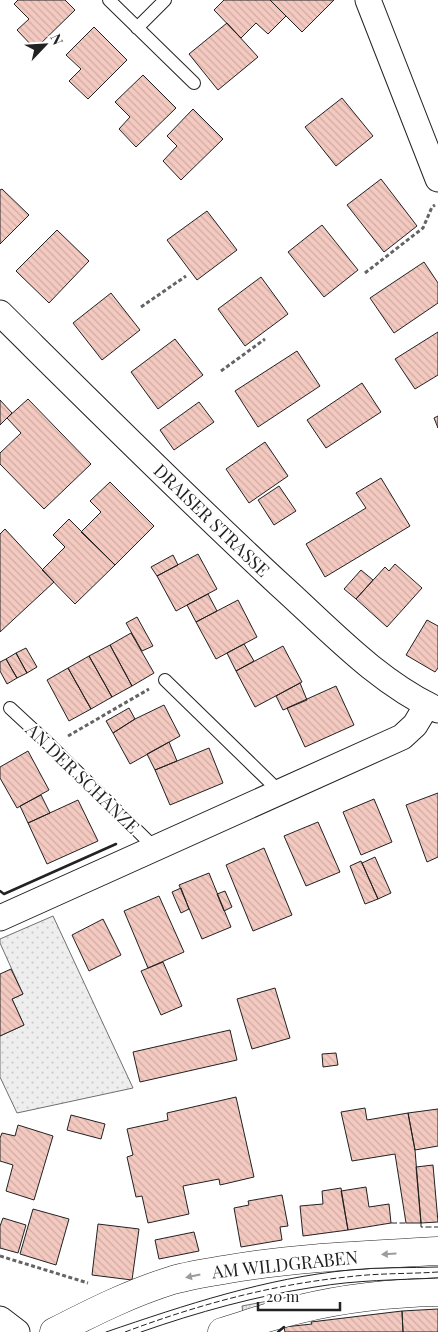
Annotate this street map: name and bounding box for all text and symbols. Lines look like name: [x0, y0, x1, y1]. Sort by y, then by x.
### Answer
north arrow: [20, 20, 70, 70]
text: N: [46, 31, 68, 48]
street label: DRAISER STRASSE: [149, 458, 275, 582]
street label: AN DER SCHANZE: [20, 717, 145, 838]
street label: AM WILDGRABEN: [210, 1244, 359, 1284]
one-way arrow: [381, 1250, 397, 1258]
one-way arrow: [186, 1272, 201, 1280]
scale bar: [258, 1280, 340, 1312]
text: 20 m: [266, 1286, 300, 1306]

